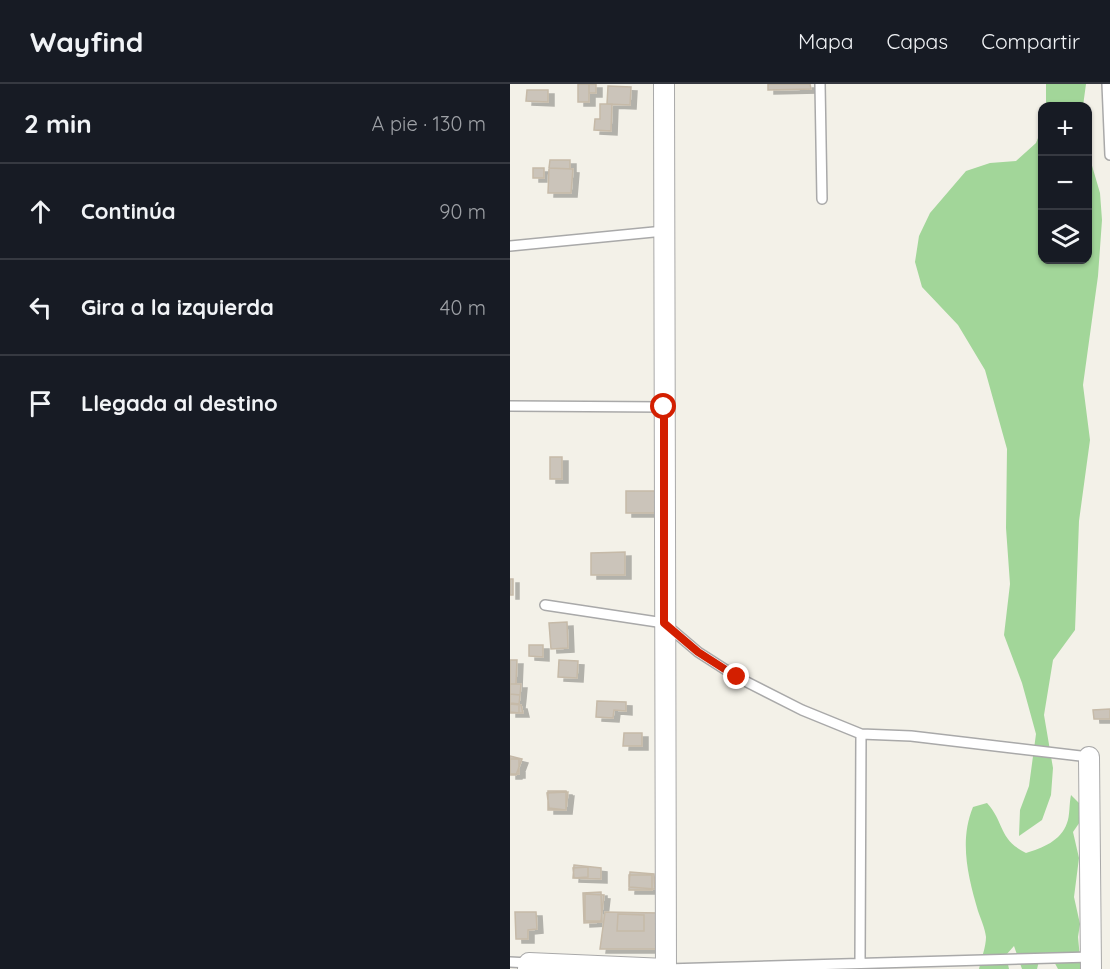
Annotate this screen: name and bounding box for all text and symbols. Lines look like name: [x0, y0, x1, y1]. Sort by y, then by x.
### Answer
text: Wayfind: [30, 24, 143, 59]
text: Mapa: [798, 28, 853, 54]
text: Capas: [886, 28, 948, 54]
text: Compartir: [981, 28, 1080, 54]
map controls: [1038, 102, 1092, 264]
button: +: [1038, 102, 1092, 156]
text: 2 min: [24, 107, 92, 140]
text: A pie · 130 m: [372, 111, 486, 136]
button: −: [1038, 156, 1092, 210]
icon: ahead: [24, 195, 57, 228]
text: Continúa: [81, 197, 176, 225]
text: 90 m: [439, 199, 486, 224]
button: layers: [1038, 210, 1092, 264]
icon: left: [24, 291, 57, 324]
text: Gira a la izquierda: [81, 293, 274, 321]
text: 40 m: [440, 295, 486, 320]
icon: arrive: [24, 387, 57, 420]
text: Llegada al destino: [81, 389, 278, 417]
route start: [650, 393, 676, 419]
route end: [723, 663, 749, 689]

